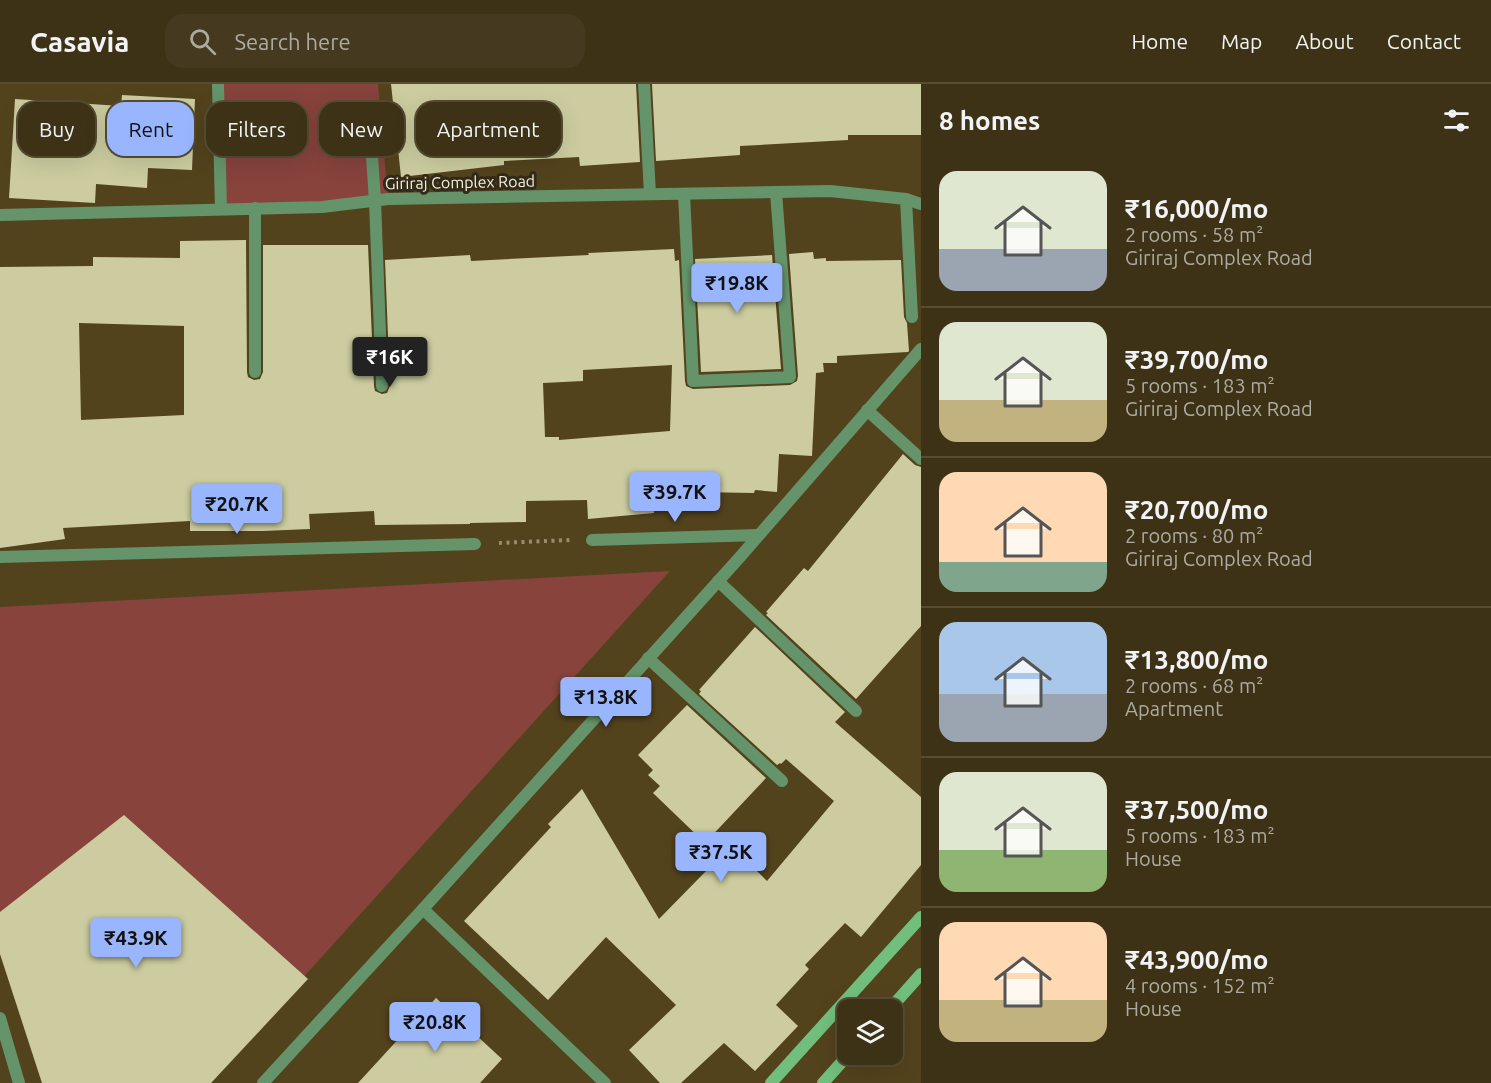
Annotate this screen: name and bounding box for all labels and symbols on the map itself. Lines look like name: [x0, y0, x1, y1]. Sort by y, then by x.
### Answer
street label: Giriraj Complex Road: [385, 172, 535, 192]
pin: ₹19.8K: [688, 263, 786, 314]
pin: ₹16K: [354, 337, 426, 388]
pin: ₹39.7K: [626, 472, 724, 523]
pin: ₹20.7K: [188, 484, 286, 535]
pin: ₹13.8K: [557, 677, 655, 728]
pin: ₹37.5K: [672, 832, 770, 883]
pin: ₹43.9K: [87, 918, 185, 969]
pin: ₹20.8K: [386, 1002, 484, 1053]

